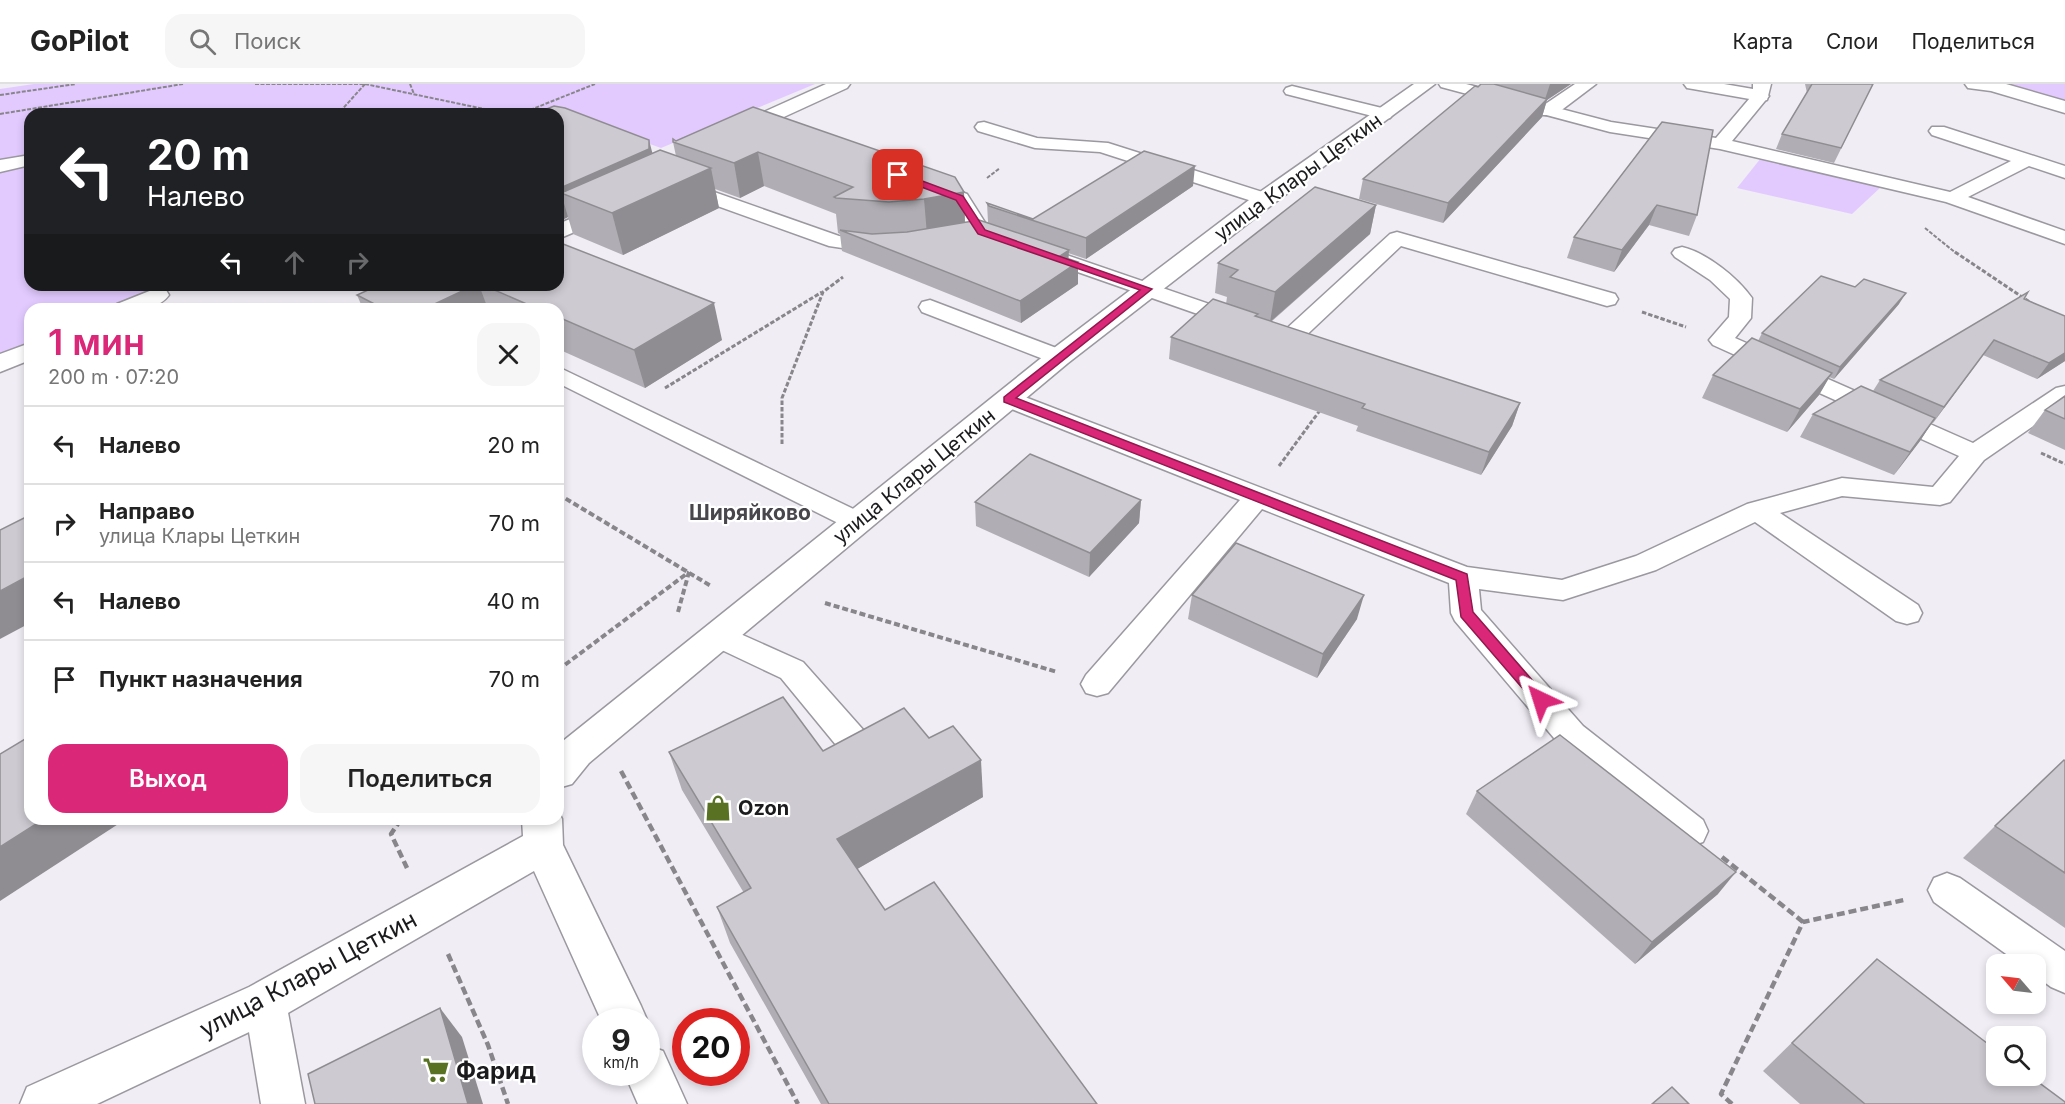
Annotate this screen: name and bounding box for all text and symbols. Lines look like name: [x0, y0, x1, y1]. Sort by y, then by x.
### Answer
search box: [165, 14, 585, 68]
text: GoPilot: [30, 24, 129, 58]
icon: search: [186, 25, 219, 58]
text: Поиск: [234, 28, 301, 54]
text: Карта: [1733, 29, 1793, 54]
text: Слои: [1826, 29, 1878, 54]
text: Поделиться: [1911, 29, 2035, 54]
street label: улица Клары Цеткин: [1209, 108, 1387, 246]
text: 20 m: [147, 129, 250, 180]
icon: left: [48, 132, 126, 210]
pin: [872, 149, 923, 200]
icon: arrive: [881, 158, 914, 191]
text: Налево: [147, 180, 245, 213]
icon: left: [215, 246, 248, 279]
icon: ahead: [278, 246, 311, 279]
icon: right: [341, 246, 374, 279]
text: 1 мин: [48, 320, 145, 364]
button: close: [477, 323, 540, 386]
text: 200 m · 07:20: [48, 365, 179, 389]
street label: улица Клары Цеткин: [828, 403, 1000, 549]
icon: left: [48, 429, 81, 462]
text: Налево: [99, 432, 181, 458]
text: 20 m: [487, 432, 540, 458]
text: Направо: [99, 498, 195, 524]
district label: Ширяйково: [689, 500, 811, 525]
icon: right: [48, 507, 81, 540]
text: 70 m: [489, 510, 540, 536]
text: улица Клары Цеткин: [99, 524, 300, 548]
icon: left: [48, 585, 81, 618]
text: Налево: [99, 588, 181, 614]
text: 40 m: [486, 588, 540, 614]
icon: arrive: [48, 663, 81, 696]
text: Пункт назначения: [99, 666, 303, 692]
text: 70 m: [489, 666, 540, 692]
position arrow: [1509, 668, 1573, 732]
button: Выход: [48, 744, 288, 813]
button: Поделиться: [300, 744, 540, 813]
shop icon: Ozon: [703, 793, 733, 823]
place label: Ozon: [738, 796, 789, 820]
street label: улица Клары Цеткин: [194, 904, 422, 1044]
north arrow: [1986, 954, 2046, 1014]
map controls: [1986, 954, 2046, 1086]
speed limit sign: 20: [672, 1008, 750, 1086]
text: 9: [611, 1022, 631, 1058]
button: search: [1986, 1026, 2046, 1086]
text: km/h: [603, 1053, 639, 1072]
supermarket icon: Фарид: [421, 1055, 451, 1085]
place label: Фарид: [456, 1056, 536, 1085]

